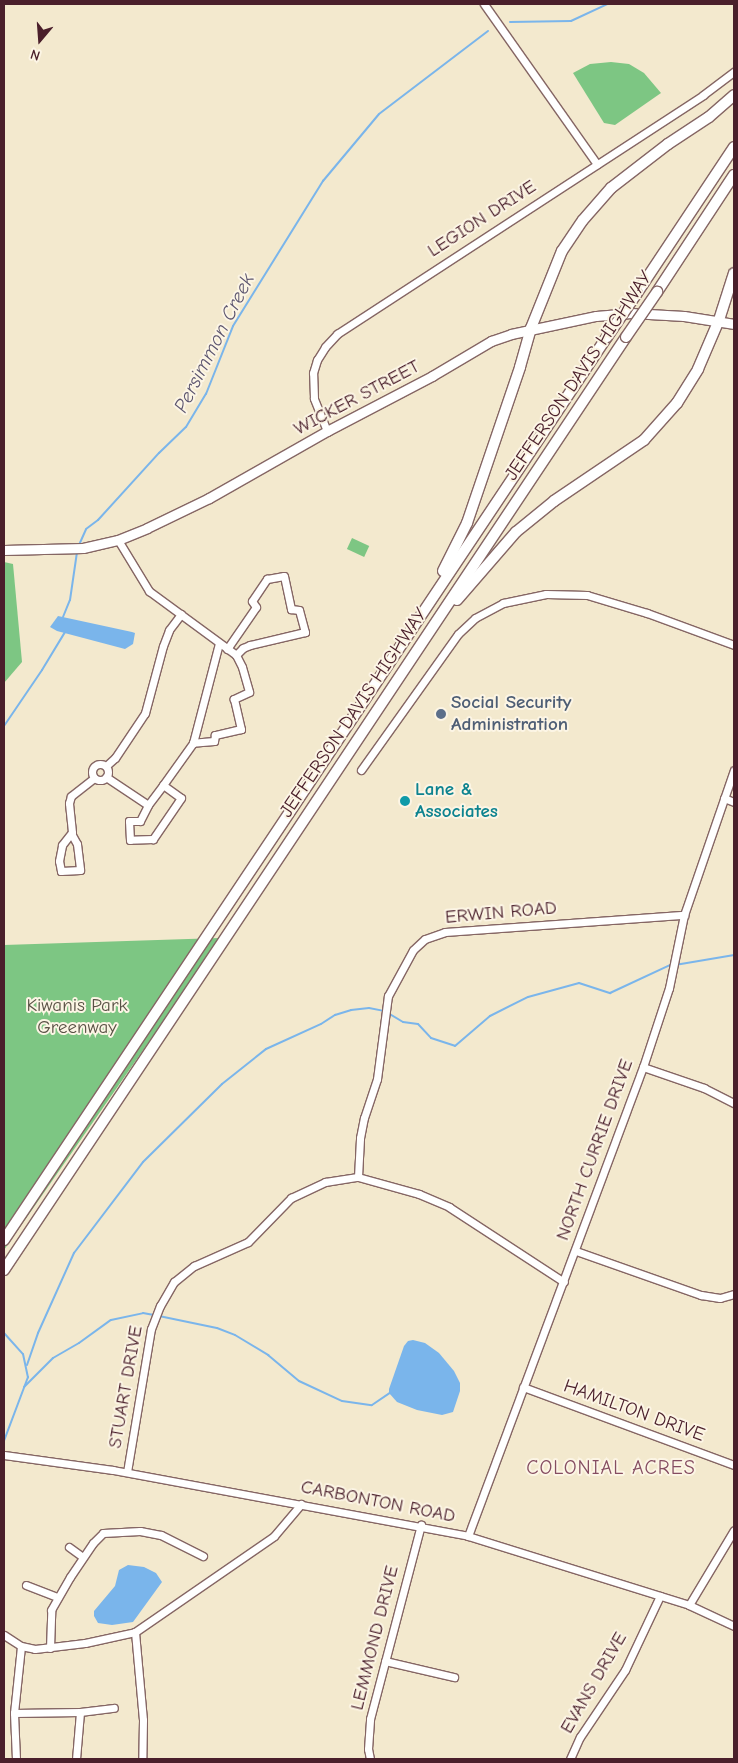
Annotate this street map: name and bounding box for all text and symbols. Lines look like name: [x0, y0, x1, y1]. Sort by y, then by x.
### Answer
north arrow: [15, 15, 65, 65]
text: N: [28, 45, 42, 64]
street label: LEGION DRIVE: [424, 175, 540, 263]
street label: JEFFERSON DAVIS HIGHWAY: [500, 267, 658, 485]
water label: Persimmon Creek: [169, 269, 259, 417]
street label: WICKER STREET: [290, 355, 424, 441]
street label: JEFFERSON DAVIS HIGHWAY: [275, 604, 433, 822]
place label: Social Security Administration: [451, 692, 571, 736]
marker: Social Security Administration: [435, 708, 447, 720]
place label: Lane & Associates: [415, 779, 498, 823]
marker: Lane & Associates: [399, 795, 411, 807]
street label: ERWIN ROAD: [444, 897, 558, 929]
park label: Kiwanis Park Greenway: [26, 995, 128, 1039]
street label: NORTH CURRIE DRIVE: [552, 1056, 638, 1244]
street label: STUART DRIVE: [104, 1324, 148, 1450]
street label: HAMILTON DRIVE: [560, 1375, 708, 1447]
district label: COLONIAL ACRES: [524, 1455, 698, 1479]
street label: CARBONTON ROAD: [299, 1476, 457, 1528]
street label: LEMMOND DRIVE: [346, 1563, 404, 1713]
street label: EVANS DRIVE: [556, 1628, 632, 1738]

